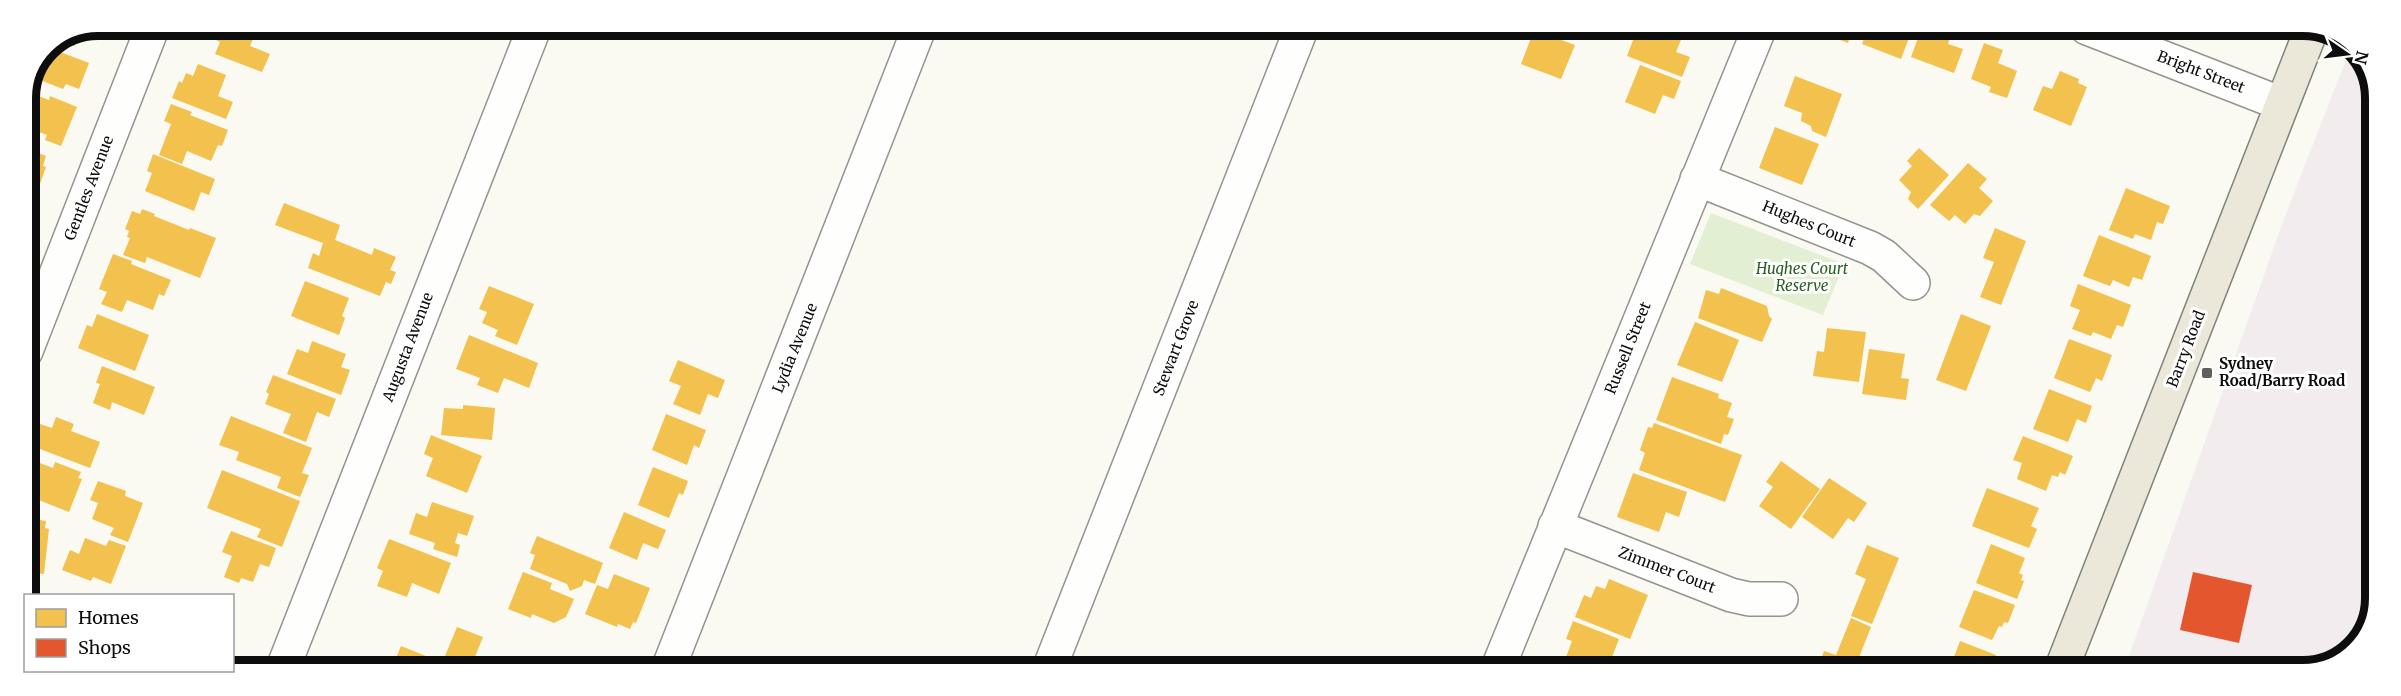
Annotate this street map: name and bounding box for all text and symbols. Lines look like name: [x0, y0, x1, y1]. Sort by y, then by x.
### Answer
north arrow: [2317, 24, 2377, 84]
street label: Bright Street: [2155, 46, 2248, 97]
text: N: [2350, 49, 2373, 67]
street label: Gentles Avenue: [60, 133, 117, 243]
street label: Hughes Court: [1760, 196, 1859, 251]
park label: Hughes Court Reserve: [1755, 259, 1849, 295]
street label: Augusta Avenue: [378, 289, 437, 405]
street label: Stewart Grove: [1149, 297, 1203, 398]
street label: Russell Street: [1600, 299, 1655, 397]
street label: Lydia Avenue: [768, 300, 821, 396]
street label: Barry Road: [2162, 308, 2209, 390]
place label: Sydney Road/Barry Road: [2219, 354, 2345, 390]
marker: Sydney Road/Barry Road: [2200, 366, 2214, 380]
street label: Zimmer Court: [1616, 542, 1719, 597]
legend: [24, 594, 234, 672]
text: Homes: [78, 606, 139, 629]
text: Shops: [78, 636, 131, 659]

